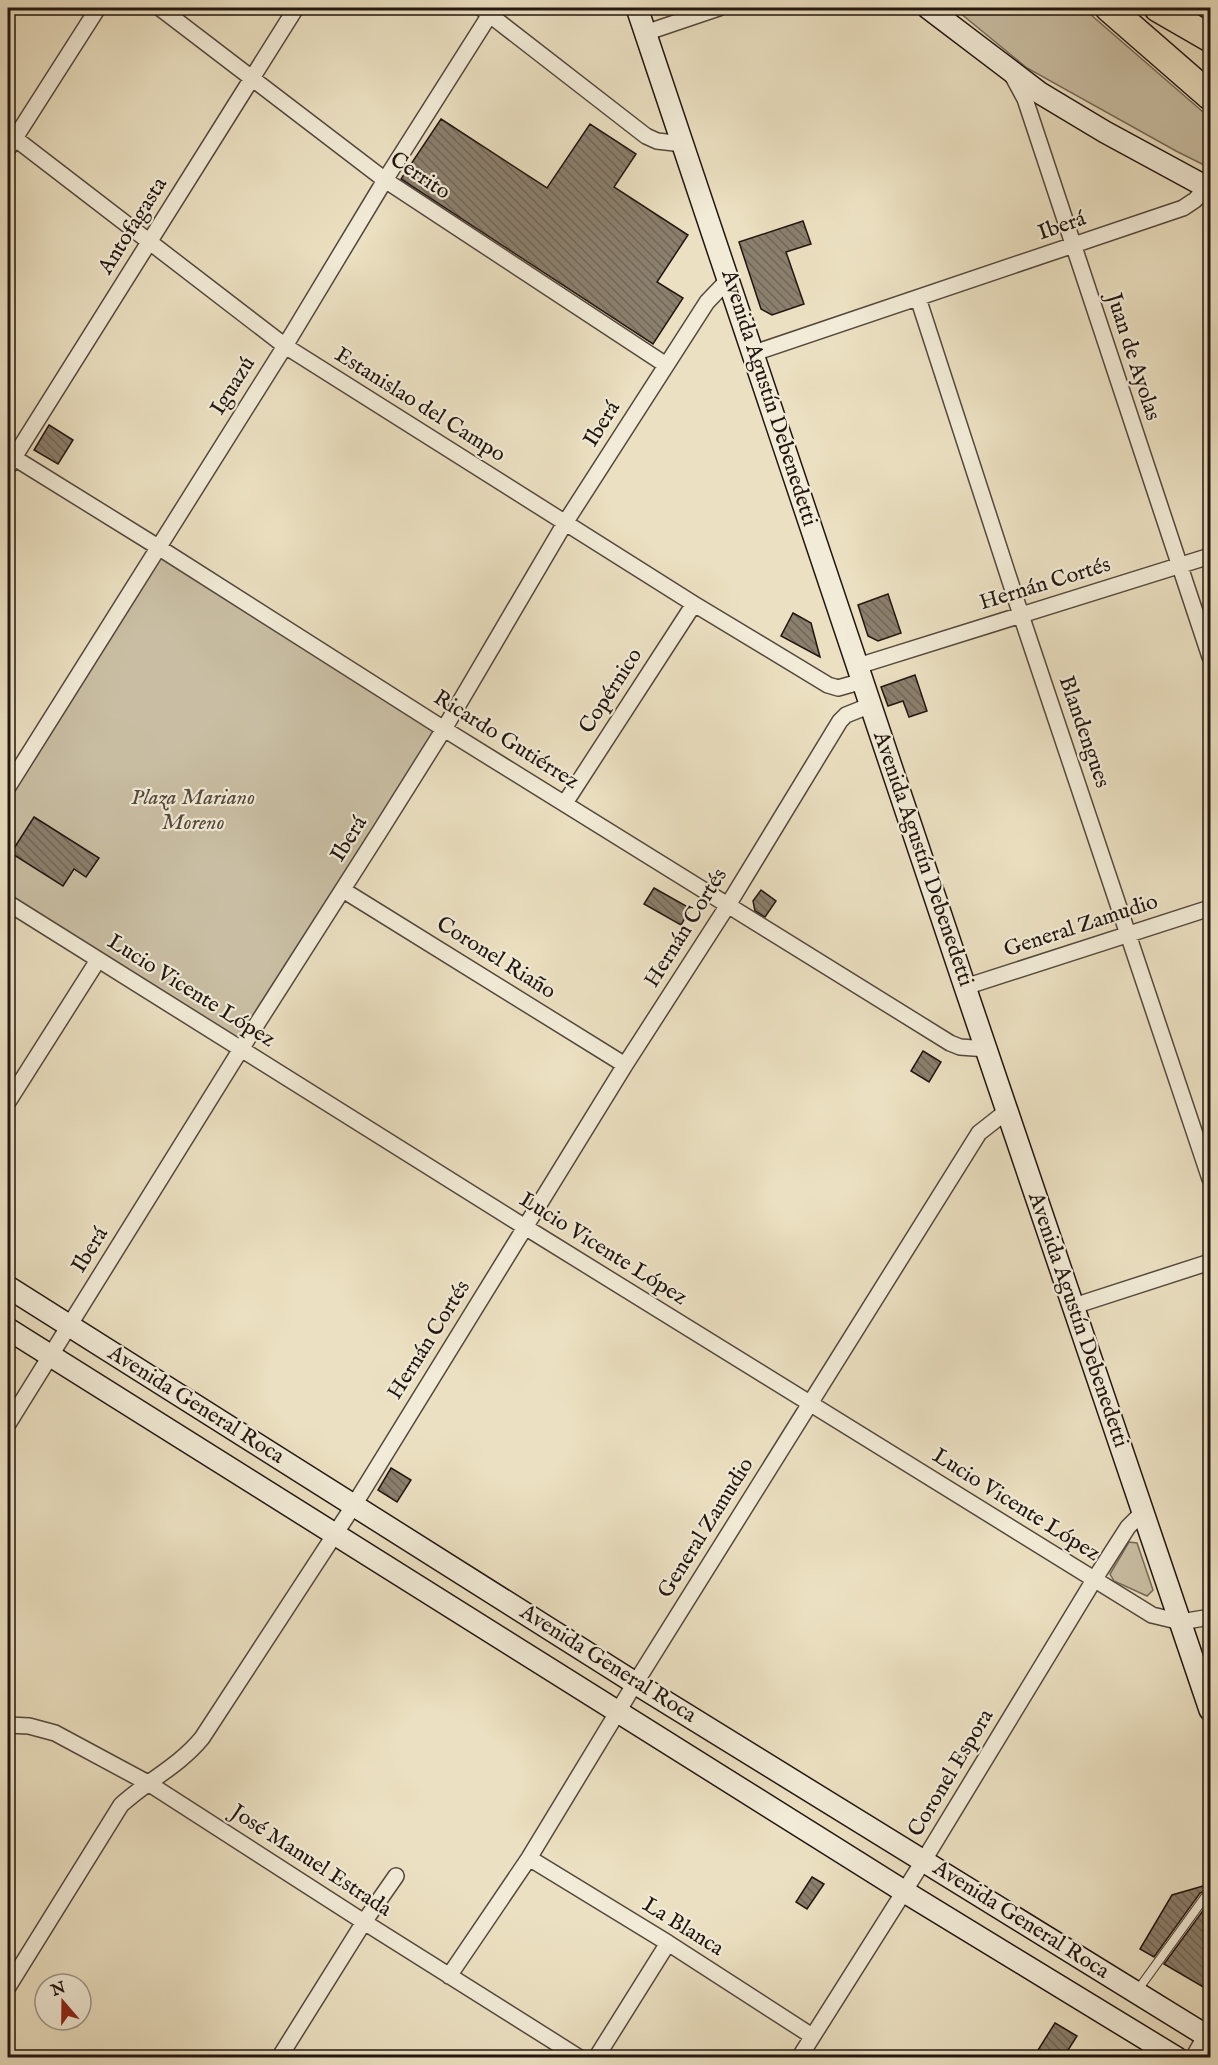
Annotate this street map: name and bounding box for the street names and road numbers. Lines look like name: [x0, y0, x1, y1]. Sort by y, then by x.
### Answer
street label: Cerrito: [384, 146, 456, 206]
street label: Antofagasta: [92, 172, 174, 281]
street label: Iberá: [1034, 205, 1090, 247]
street label: Avenida Agustín Debenedetti: [714, 265, 824, 530]
street label: Juan de Ayolas: [1098, 287, 1167, 424]
street label: Estanislao del Campo: [329, 341, 511, 469]
street label: Iguazú: [204, 351, 262, 421]
street label: Iberá: [577, 395, 627, 452]
street label: Hernán Cortés: [976, 551, 1114, 617]
street label: Copérnico: [573, 643, 649, 739]
street label: Blandengues: [1052, 672, 1116, 792]
street label: Ricardo Gutiérrez: [428, 684, 584, 796]
street label: Avenida Agustín Debenedetti: [866, 727, 980, 990]
street label: Iberá: [324, 810, 374, 867]
street label: Hernán Cortés: [638, 863, 734, 993]
street label: General Zamudio: [1000, 888, 1162, 964]
street label: Coronel Riaño: [431, 910, 561, 1006]
street label: Lucio Vicente López: [102, 928, 280, 1054]
street label: Lucio Vicente López: [514, 1186, 692, 1312]
street label: Avenida Agustín Debenedetti: [1021, 1188, 1135, 1451]
street label: Iberá: [65, 1221, 115, 1278]
street label: Hernán Cortés: [381, 1275, 477, 1405]
street label: Avenida General Roca: [102, 1339, 290, 1471]
street label: Lucio Vicente López: [927, 1442, 1105, 1568]
street label: General Zamudio: [652, 1452, 760, 1603]
street label: Avenida General Roca: [514, 1598, 702, 1730]
street label: Coronel Espora: [902, 1704, 1000, 1842]
street label: José Manuel Estrada: [223, 1797, 397, 1924]
street label: Avenida General Roca: [927, 1854, 1115, 1986]
street label: La Blanca: [637, 1891, 729, 1963]

